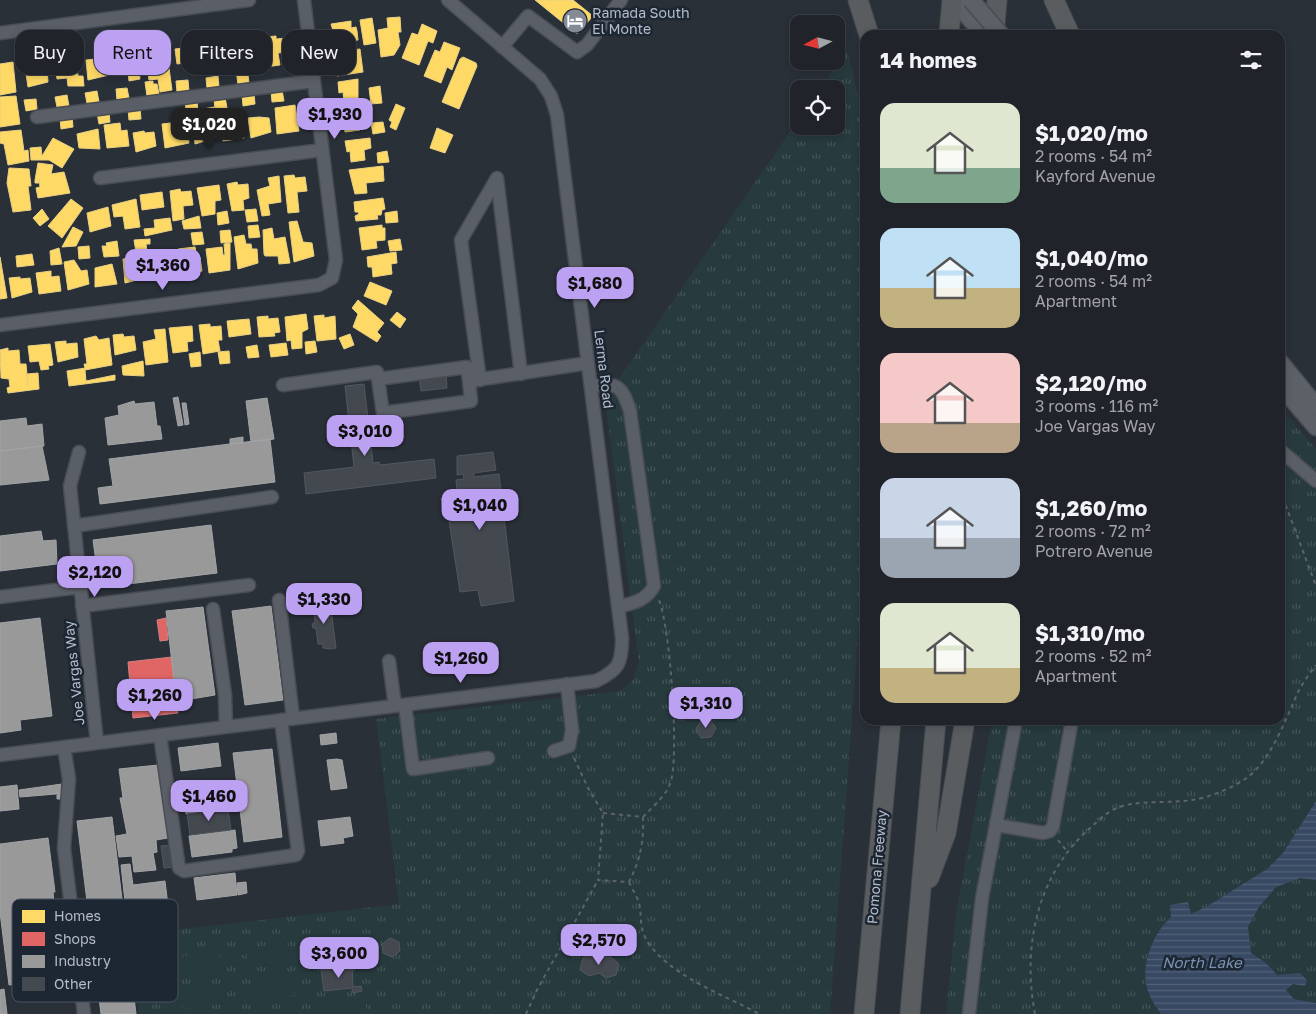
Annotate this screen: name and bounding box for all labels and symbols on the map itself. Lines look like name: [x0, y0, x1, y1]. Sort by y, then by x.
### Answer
place label: Ramada South El Monte: [592, 4, 690, 37]
hotel icon: Ramada South El Monte: [562, 8, 588, 34]
north arrow: [790, 15, 845, 70]
pin: $1,930: [294, 98, 376, 140]
pin: $1,020: [168, 108, 250, 150]
pin: $1,360: [122, 248, 204, 291]
pin: $1,680: [554, 266, 636, 309]
street label: Lerma Road: [591, 328, 618, 409]
pin: $3,010: [324, 414, 406, 457]
pin: $1,040: [439, 488, 521, 531]
pin: $2,120: [54, 556, 136, 598]
pin: $1,330: [283, 582, 365, 625]
street label: Joe Vargas Way: [60, 620, 87, 726]
pin: $1,260: [420, 642, 502, 684]
pin: $1,260: [114, 678, 196, 721]
pin: $1,310: [665, 686, 747, 729]
pin: $1,460: [168, 780, 250, 822]
street label: Pomona Freeway: [863, 809, 890, 925]
legend: [12, 899, 178, 1002]
text: Homes: [54, 907, 101, 924]
pin: $2,570: [558, 924, 640, 966]
text: Shops: [54, 930, 96, 947]
pin: $3,600: [298, 936, 380, 979]
text: Industry: [54, 952, 111, 969]
water label: North Lake: [1162, 953, 1243, 971]
text: Other: [54, 975, 93, 992]

